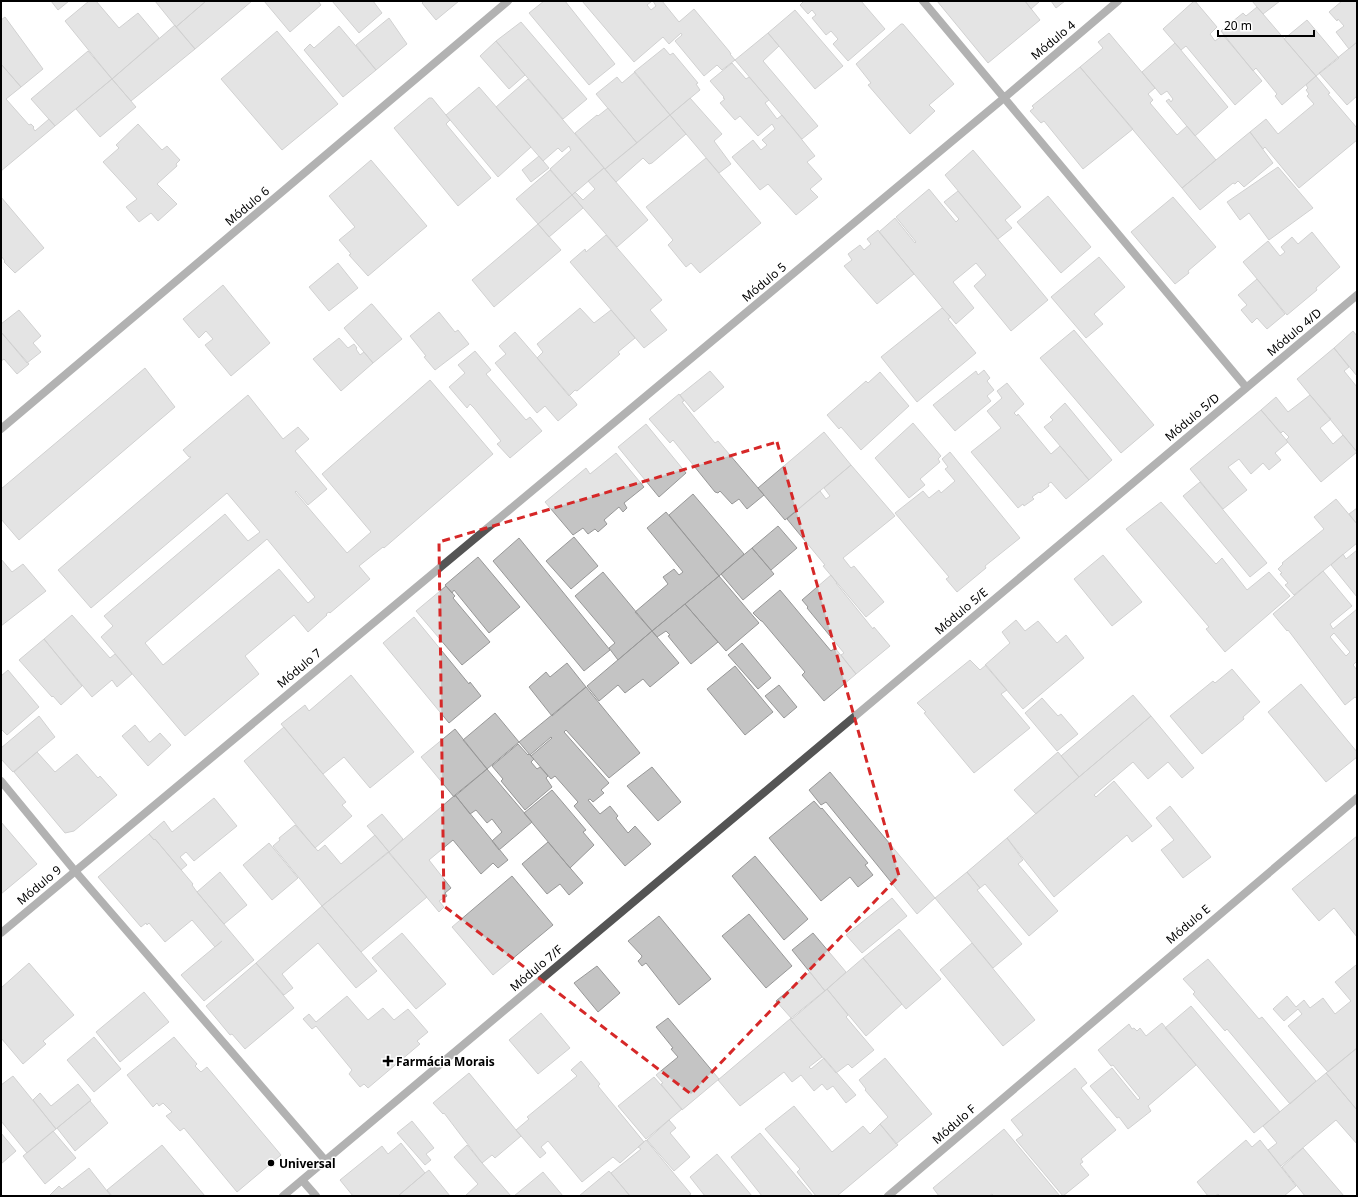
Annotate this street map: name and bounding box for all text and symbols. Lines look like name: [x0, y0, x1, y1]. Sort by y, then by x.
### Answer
scale bar: [1218, 12, 1314, 38]
street label: Módulo 4: [1027, 16, 1079, 64]
text: 20 m: [1224, 17, 1252, 34]
street label: Módulo 6: [221, 182, 273, 230]
street label: Módulo 5: [738, 258, 790, 306]
street label: Módulo 4/D: [1263, 304, 1325, 360]
street label: Módulo 5/D: [1161, 389, 1223, 445]
street label: Módulo 5/E: [931, 584, 991, 638]
street label: Módulo 7: [273, 644, 325, 692]
street label: Módulo 9: [13, 861, 65, 909]
street label: Módulo E: [1162, 900, 1214, 948]
street label: Módulo 7/F: [506, 941, 566, 995]
place label: Farmácia Morais: [396, 1053, 495, 1070]
marker: Farmácia Morais: [383, 1056, 393, 1066]
street label: Módulo F: [929, 1100, 979, 1148]
place label: Universal: [279, 1155, 336, 1172]
marker: Universal: [266, 1158, 276, 1168]

